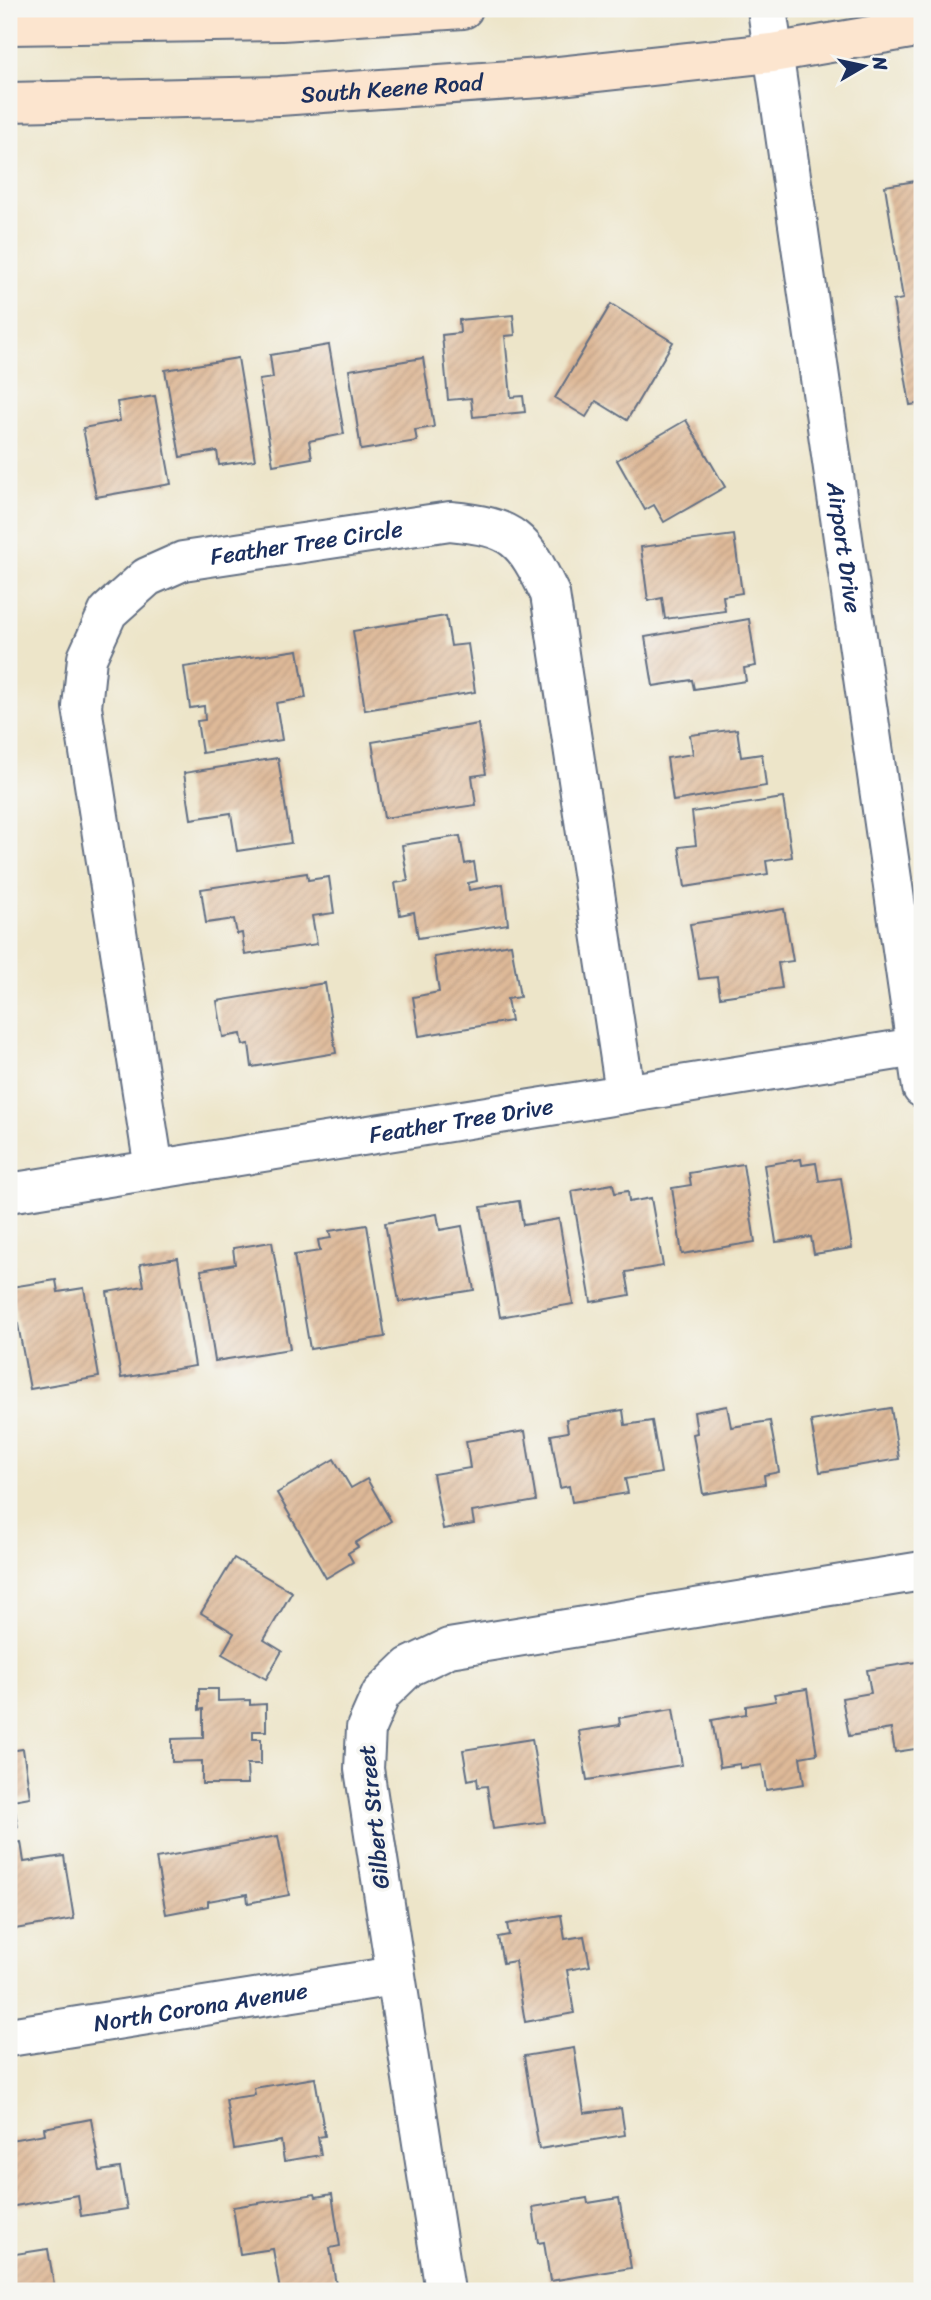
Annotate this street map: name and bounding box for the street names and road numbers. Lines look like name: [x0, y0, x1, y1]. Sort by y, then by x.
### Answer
street label: South Keene Road: [299, 61, 486, 115]
street label: Airport Drive: [815, 478, 874, 616]
street label: Feather Tree Circle: [207, 508, 406, 577]
street label: Feather Tree Drive: [366, 1085, 557, 1155]
street label: Gilbert Street: [346, 1743, 402, 1891]
street label: North Corona Avenue: [91, 1969, 311, 2044]

